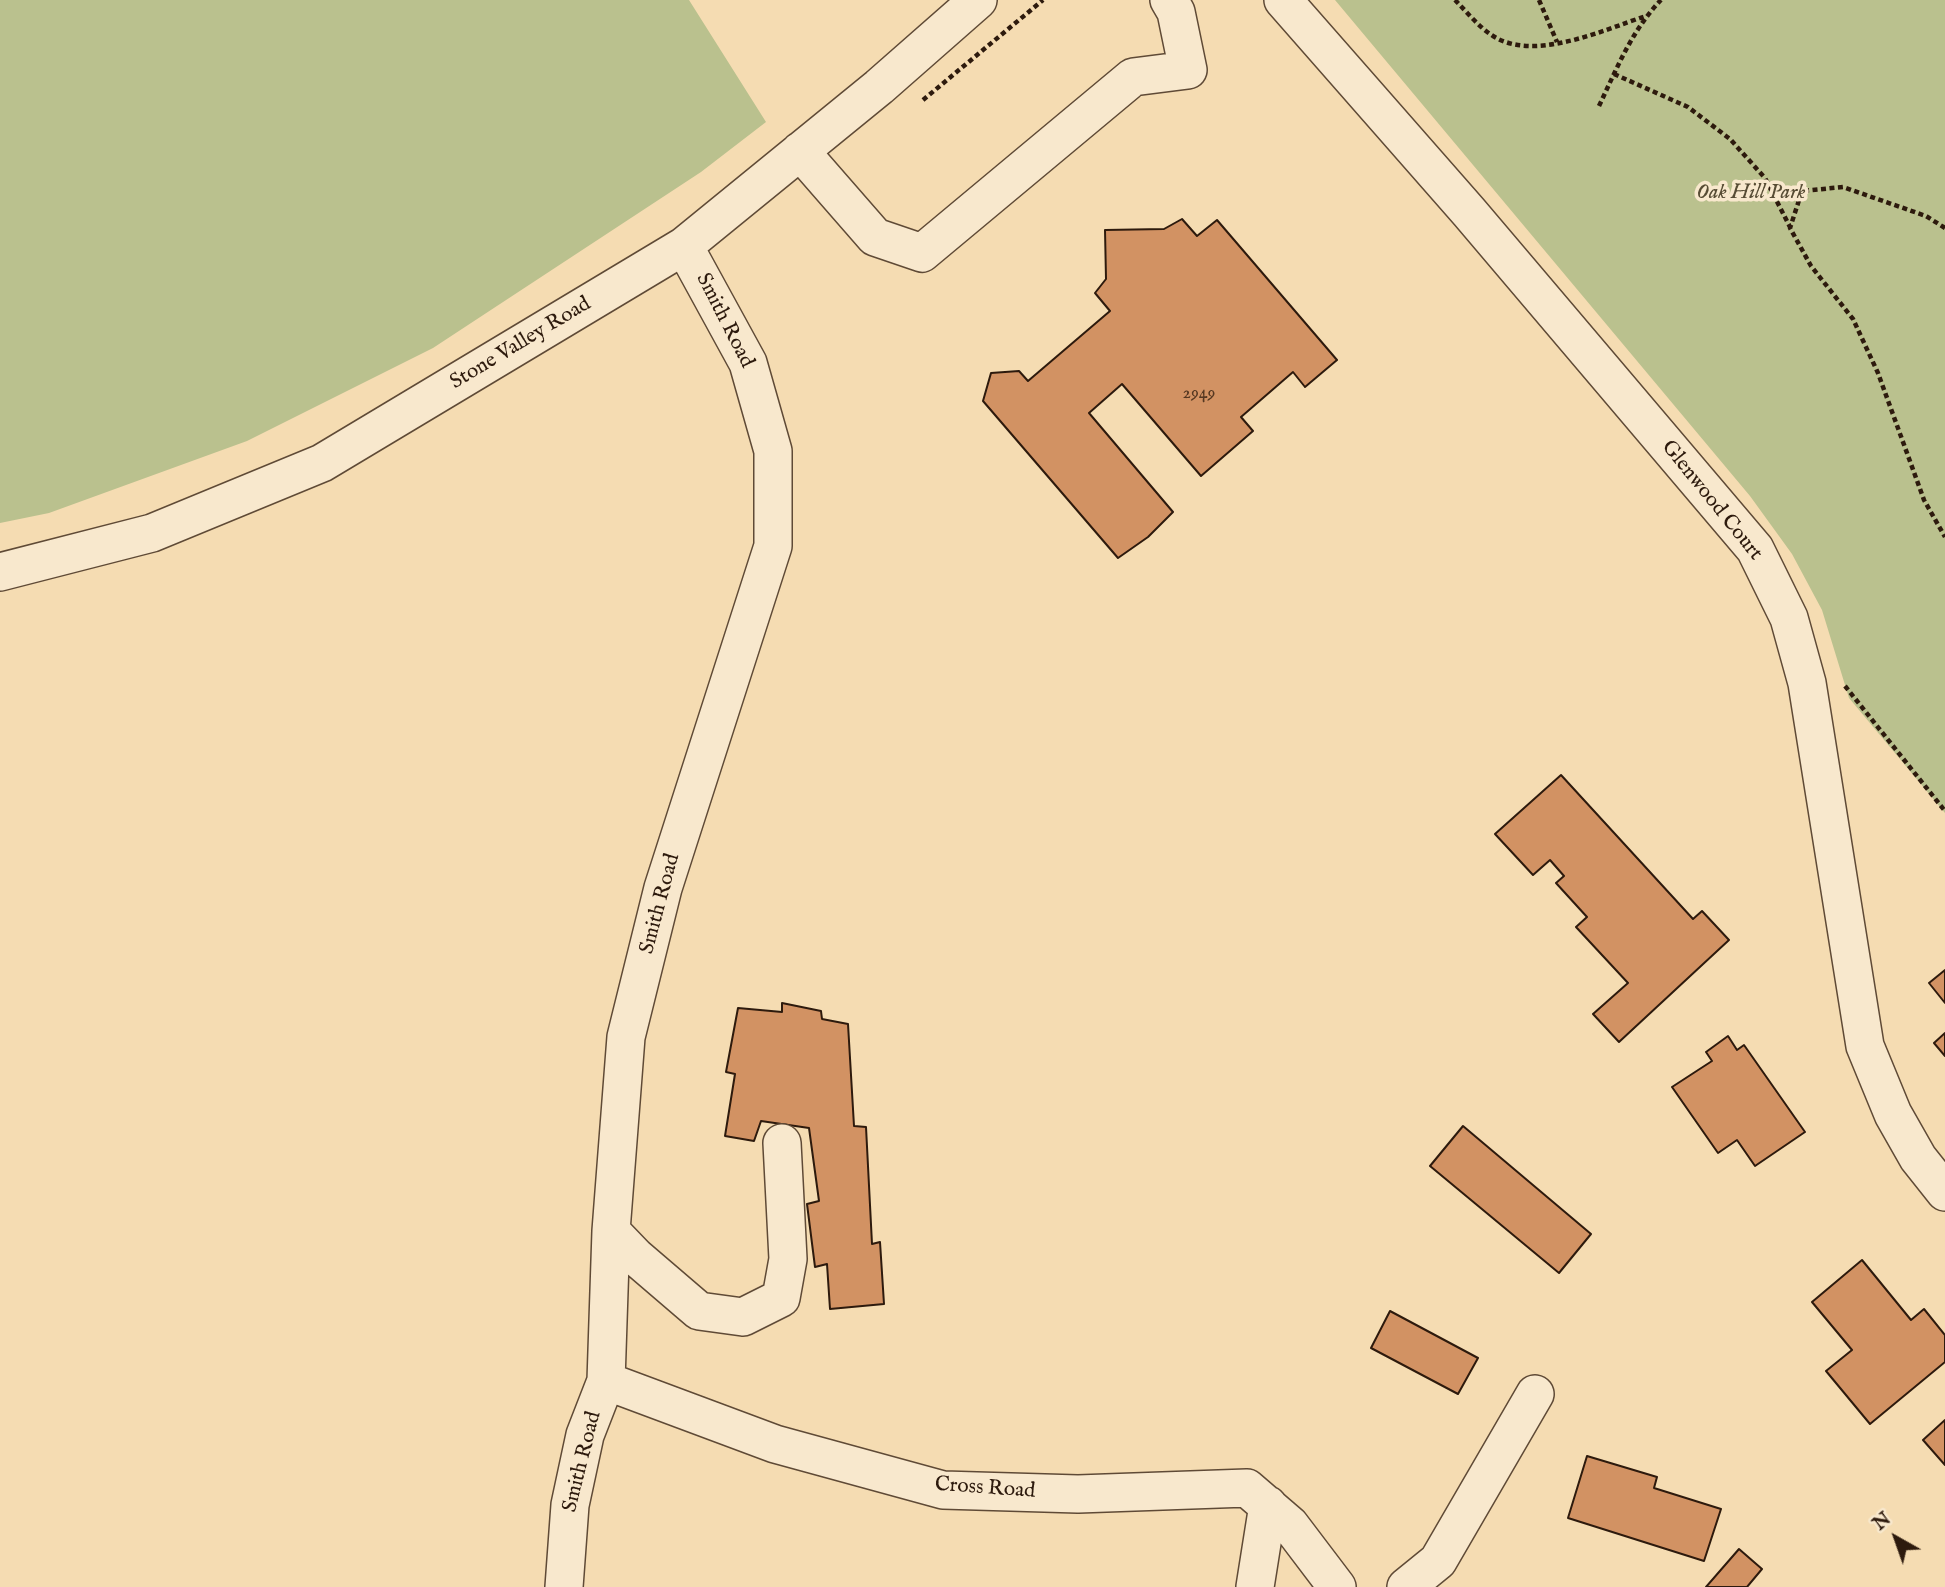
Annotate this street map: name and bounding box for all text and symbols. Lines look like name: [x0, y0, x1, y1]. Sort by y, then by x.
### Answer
park label: Oak Hill Park: [1696, 181, 1806, 207]
street label: Smith Road: [689, 269, 759, 373]
street label: Stone Valley Road: [446, 292, 596, 396]
house number: 2949: [1183, 383, 1215, 405]
street label: Glenwood Court: [1655, 436, 1767, 566]
street label: Smith Road: [636, 851, 686, 957]
street label: Smith Road: [558, 1409, 608, 1515]
street label: Cross Road: [934, 1473, 1036, 1505]
north arrow: [1861, 1503, 1931, 1573]
text: N: [1868, 1507, 1897, 1536]

